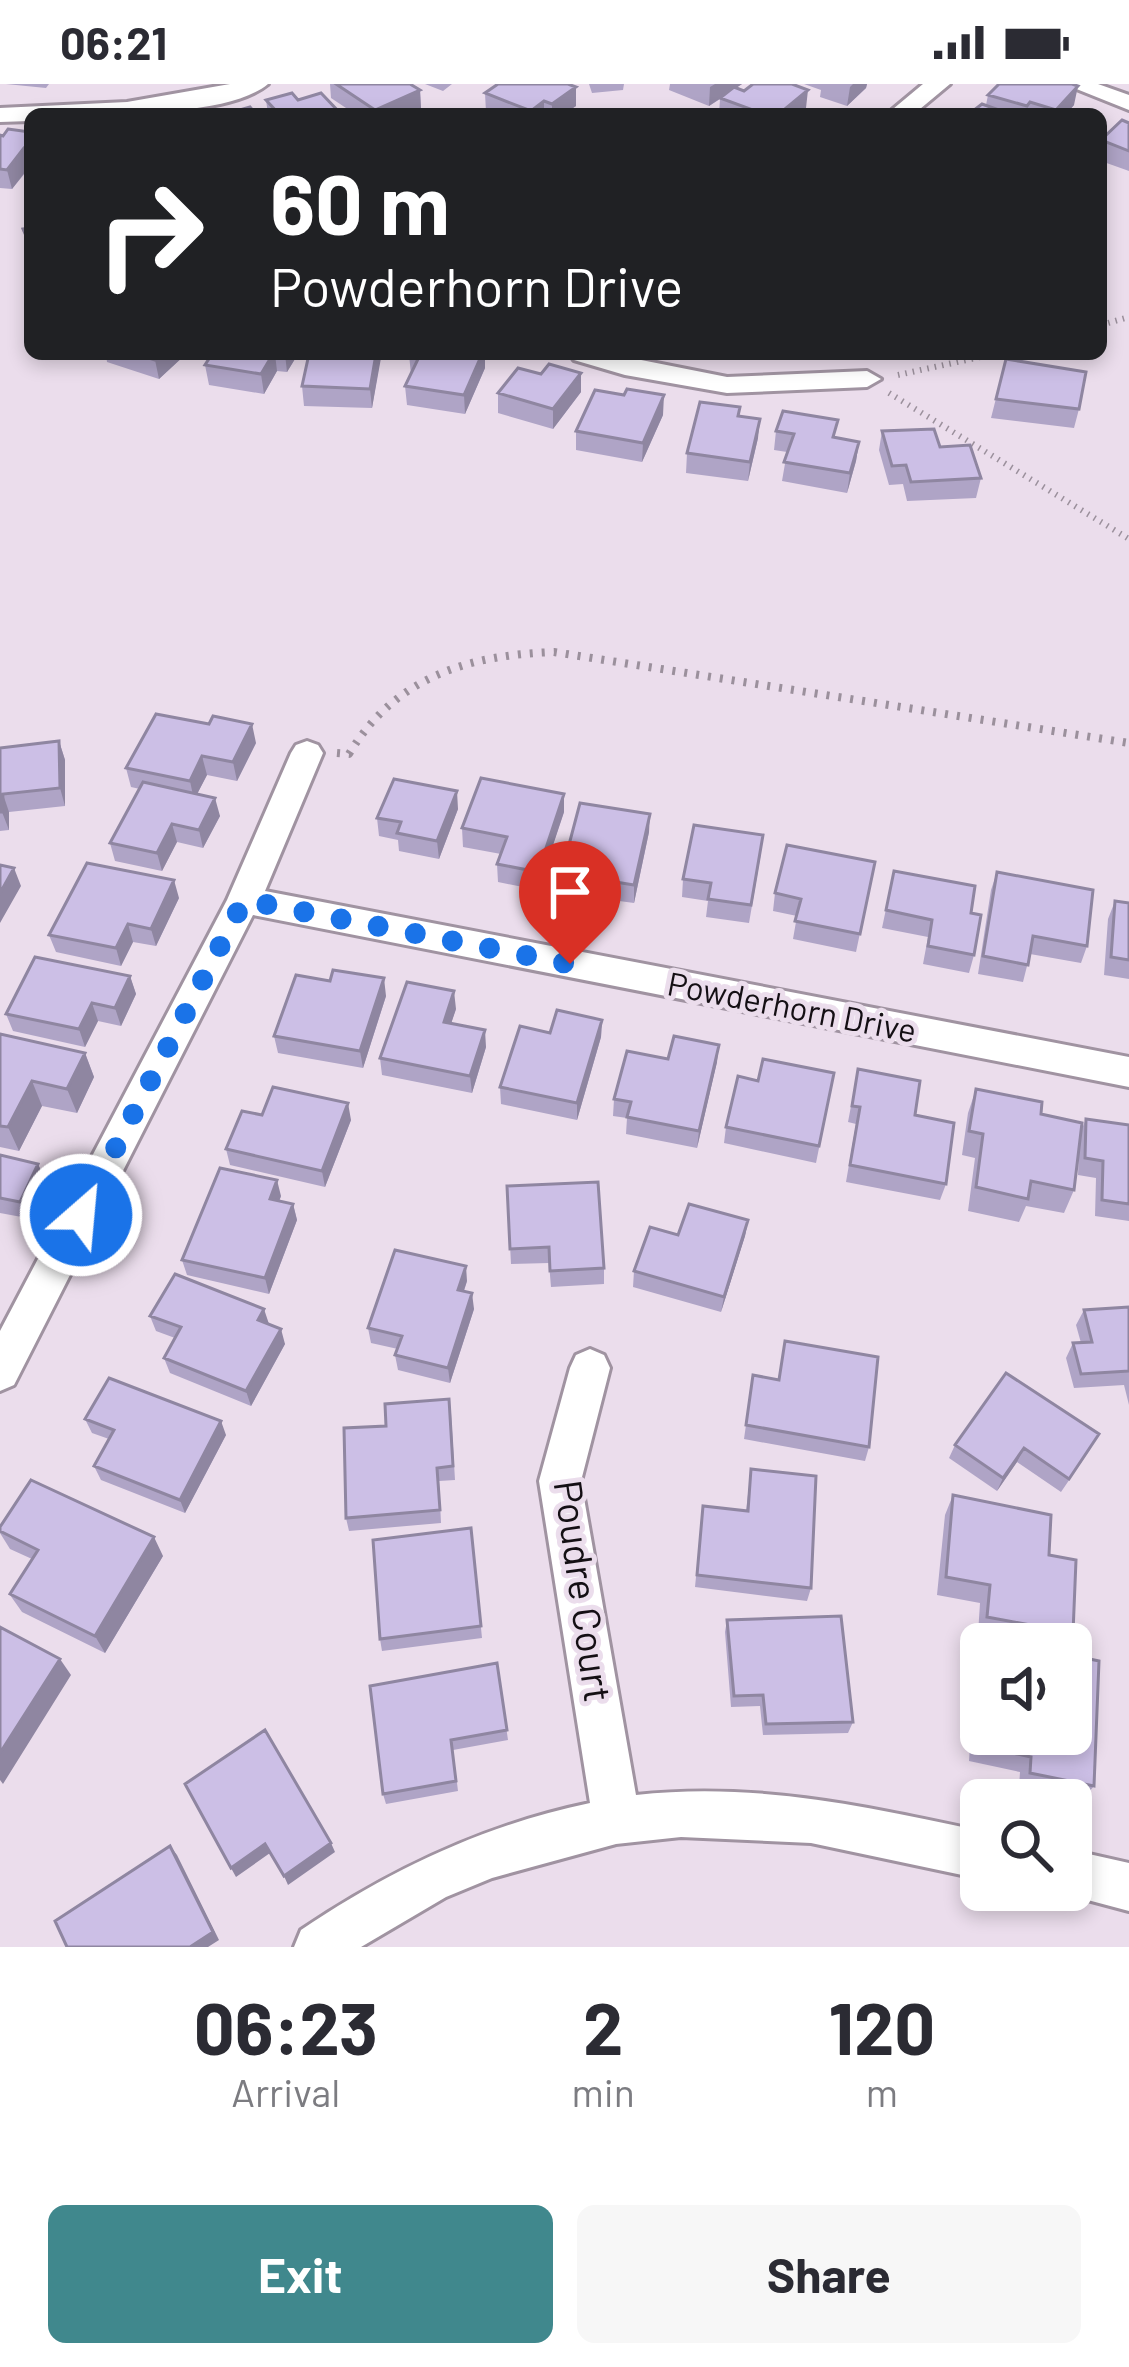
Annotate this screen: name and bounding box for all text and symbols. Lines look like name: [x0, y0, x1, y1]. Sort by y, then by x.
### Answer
text: 06:21: [60, 15, 167, 69]
text: 60 m: [270, 151, 450, 252]
icon: right: [72, 156, 228, 312]
text: Powderhorn Drive: [270, 253, 683, 318]
pin: [519, 841, 621, 964]
icon: arrive: [537, 859, 603, 925]
street label: Powderhorn Drive: [664, 962, 920, 1050]
position arrow: [18, 1152, 144, 1278]
street label: Poudre Court: [546, 1477, 623, 1705]
map controls: [960, 1623, 1092, 1911]
button: sound: [960, 1623, 1092, 1755]
button: search: [960, 1779, 1092, 1911]
text: 06:23: [194, 1983, 378, 2069]
text: 2: [583, 1983, 623, 2069]
text: 120: [828, 1983, 935, 2069]
text: Arrival: [231, 2068, 340, 2115]
text: min: [571, 2068, 635, 2115]
text: m: [866, 2068, 898, 2115]
button: Exit: [48, 2205, 553, 2343]
button: Share: [577, 2205, 1081, 2343]

